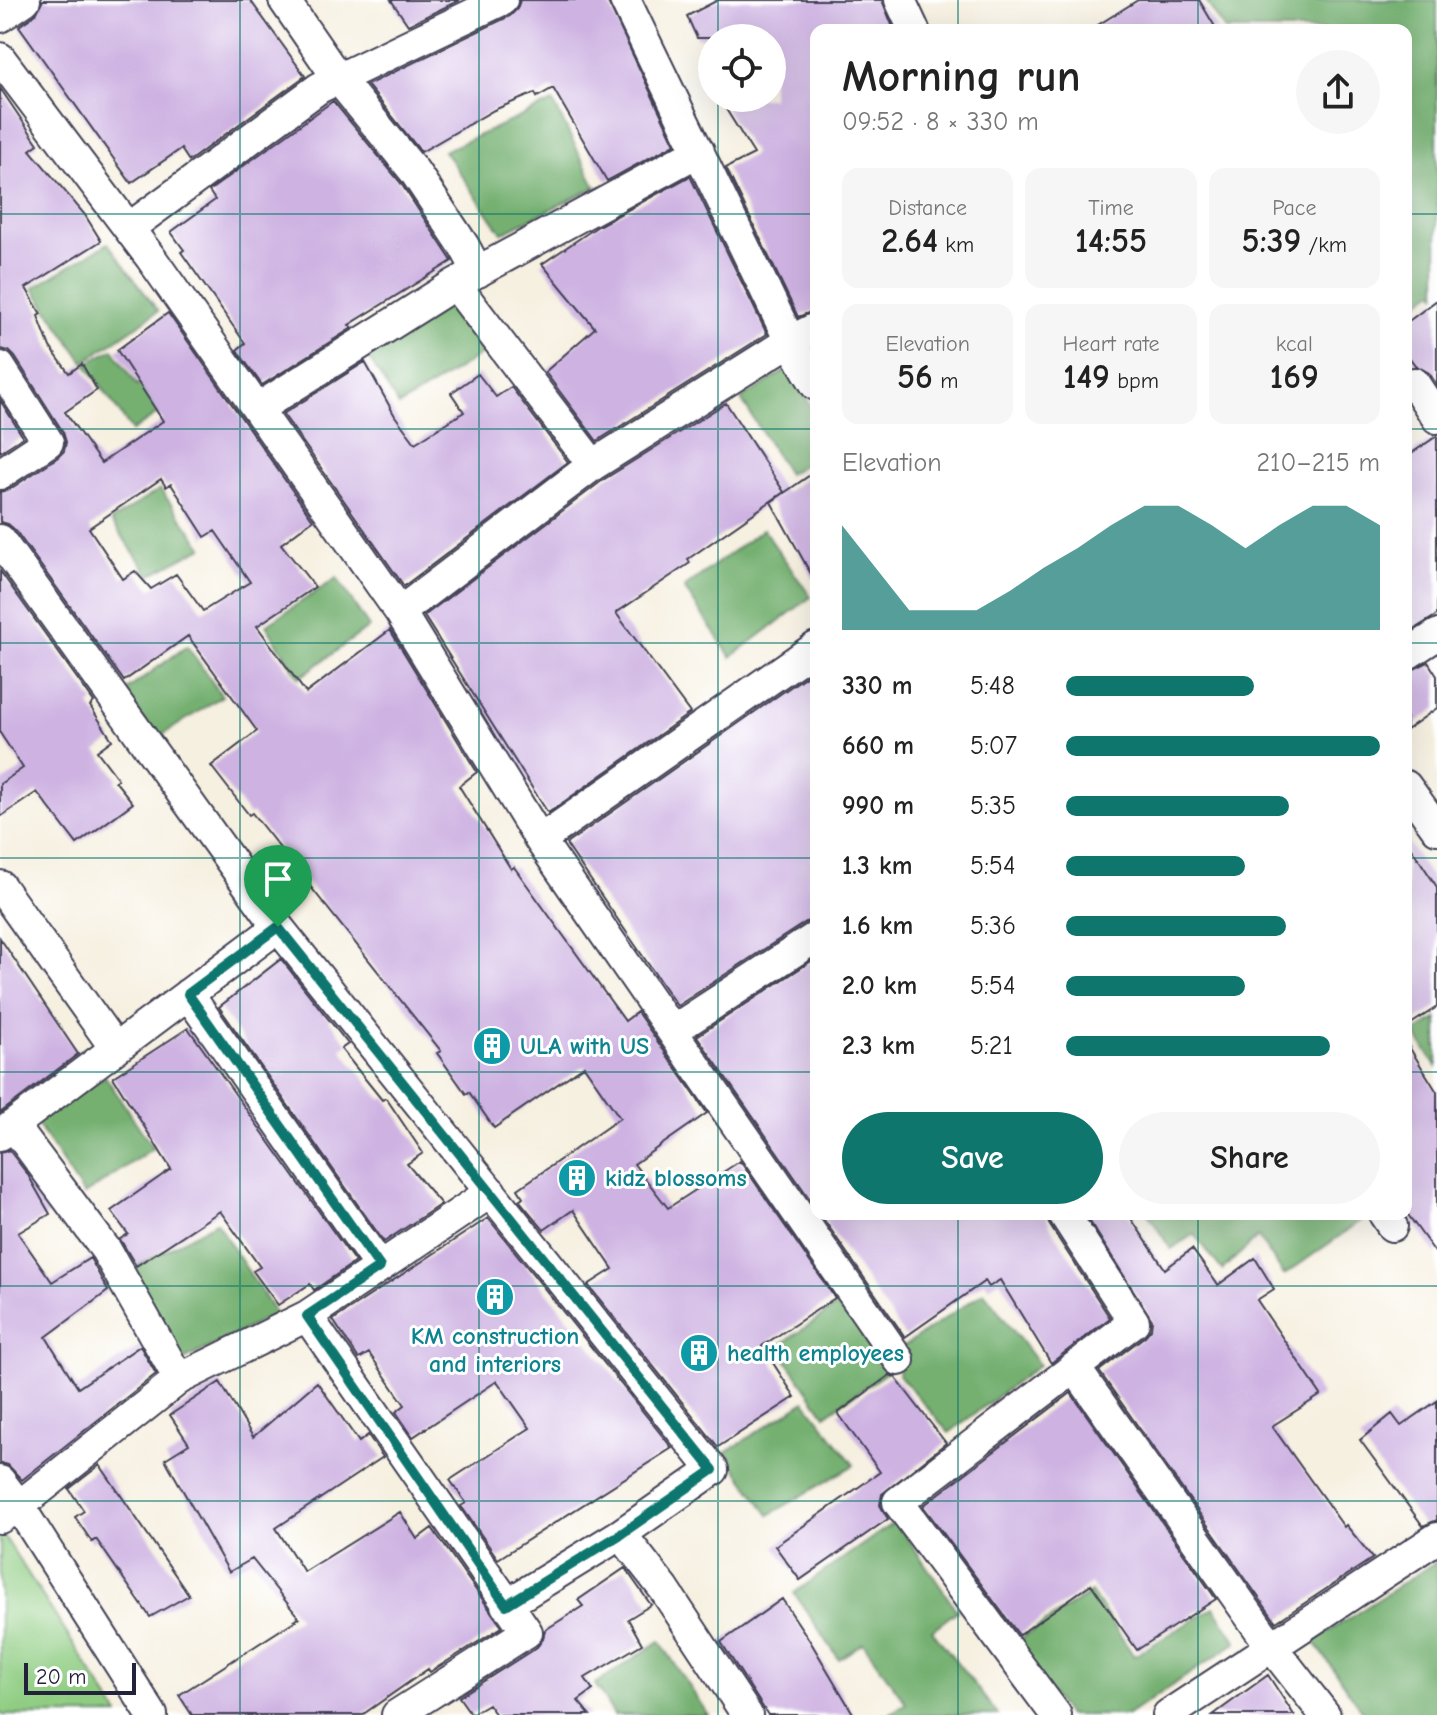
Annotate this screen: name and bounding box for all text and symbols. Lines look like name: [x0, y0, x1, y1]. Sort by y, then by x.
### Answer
map controls: [698, 24, 786, 112]
button: locate: [698, 24, 786, 112]
button: share: [1296, 50, 1380, 134]
text: Morning run: [842, 51, 1081, 102]
text: 09:52 · 8 × 330 m: [842, 107, 1039, 137]
text: Distance: [888, 195, 967, 221]
text: Time: [1088, 195, 1134, 221]
text: Pace: [1272, 195, 1317, 221]
text: 2.64: [881, 221, 938, 261]
text: 14:55: [1075, 221, 1147, 261]
text: 5:39: [1242, 221, 1301, 261]
text: km: [938, 232, 974, 258]
text: /km: [1301, 232, 1347, 258]
text: Elevation: [886, 331, 970, 357]
text: Heart rate: [1062, 331, 1159, 357]
text: kcal: [1276, 331, 1313, 357]
text: 56: [897, 357, 933, 397]
text: 149: [1063, 357, 1110, 397]
text: 169: [1270, 357, 1319, 397]
text: m: [933, 368, 958, 394]
text: bpm: [1110, 368, 1159, 394]
text: Elevation: [842, 448, 942, 478]
text: 210–215 m: [1256, 448, 1380, 478]
text: 330 m: [842, 671, 912, 701]
text: 5:48: [970, 671, 1015, 701]
text: 660 m: [842, 731, 914, 761]
text: 5:07: [970, 731, 1017, 761]
text: 990 m: [842, 791, 914, 821]
text: 5:35: [970, 791, 1016, 821]
pin: [244, 845, 312, 927]
text: 1.3 km: [842, 851, 912, 881]
text: 5:54: [970, 851, 1015, 881]
icon: arrive: [256, 857, 300, 901]
text: 1.6 km: [842, 911, 913, 941]
text: 5:36: [970, 911, 1016, 941]
text: 2.0 km: [842, 971, 917, 1001]
text: 5:54: [970, 971, 1015, 1001]
building icon: ULA with US: [471, 1025, 513, 1067]
text: 2.3 km: [842, 1031, 915, 1061]
text: 5:21: [970, 1031, 1013, 1061]
place label: ULA with US: [520, 1032, 649, 1060]
button: Save: [842, 1112, 1103, 1204]
button: Share: [1119, 1112, 1380, 1204]
building icon: kidz blossoms: [556, 1157, 598, 1199]
place label: kidz blossoms: [605, 1164, 747, 1192]
building icon: KM construction and interiors: [474, 1276, 516, 1318]
place label: KM construction and interiors: [411, 1322, 579, 1378]
building icon: health employees: [678, 1332, 720, 1374]
place label: health employees: [727, 1339, 904, 1367]
scale bar: [24, 1659, 136, 1695]
text: 20 m: [36, 1664, 86, 1690]

